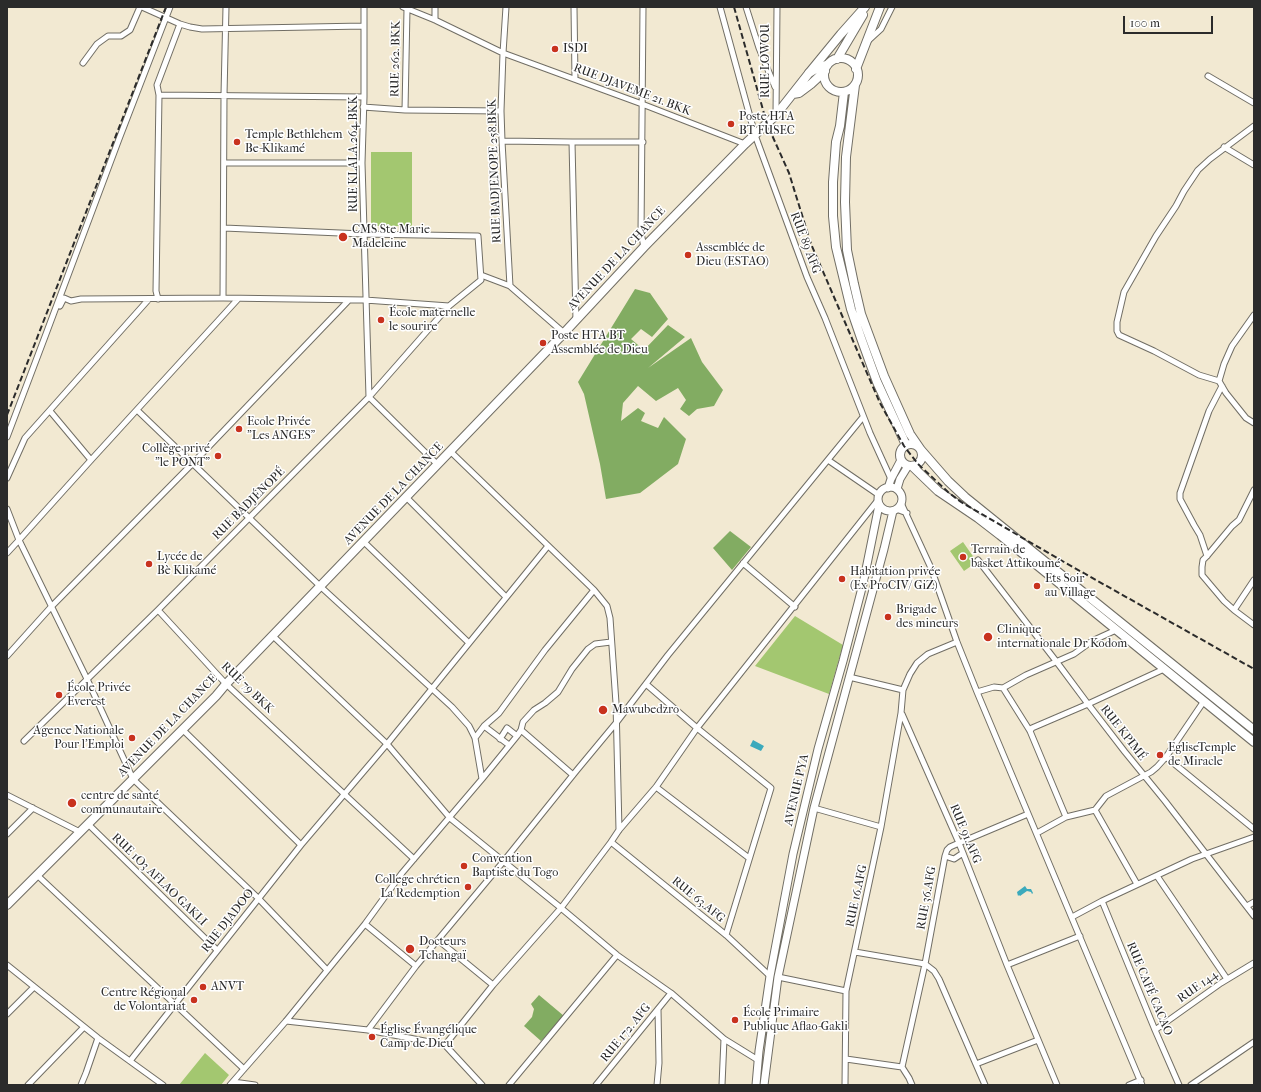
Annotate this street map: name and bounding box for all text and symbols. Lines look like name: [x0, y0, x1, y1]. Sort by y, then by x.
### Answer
scale bar: [1125, 8, 1215, 34]
text: 100 m: [1130, 16, 1160, 30]
street label: RUE 262. BKK: [388, 21, 404, 97]
street label: RUE LOWOU: [759, 24, 773, 98]
place label: ISDI: [563, 42, 588, 56]
marker: ISDI: [550, 44, 560, 54]
street label: RUE DJAVEME 21. BKK: [571, 61, 693, 119]
street label: RUE KLALA.264.BKK: [347, 96, 361, 212]
street label: RUE BADJENOPE 258.BKK: [485, 99, 505, 243]
place label: Poste HTA BT FUSEC: [739, 110, 795, 138]
marker: Poste HTA BT FUSEC: [726, 119, 736, 129]
place label: Temple Bethlehem Be-Klikamé: [245, 128, 343, 156]
marker: Temple Bethlehem Be-Klikamé: [232, 137, 242, 147]
street label: AVENUE DE LA CHANCE: [565, 204, 669, 314]
street label: RUE 89 AFG: [787, 210, 823, 276]
place label: CMS Ste Marie Madeleine: [352, 223, 430, 251]
marker: CMS Ste Marie Madeleine: [337, 231, 349, 243]
place label: Assemblée de Dieu (ESTAO): [696, 241, 769, 269]
marker: Assemblée de Dieu (ESTAO): [683, 250, 693, 260]
place label: École maternelle le sourire: [389, 306, 475, 334]
marker: École maternelle le sourire: [376, 315, 386, 325]
place label: Poste HTA BT Assemblée de Dieu: [551, 329, 648, 357]
marker: Poste HTA BT Assemblée de Dieu: [538, 338, 548, 348]
place label: Ecole Privée "Les ANGES": [247, 415, 315, 443]
marker: Ecole Privée "Les ANGES": [234, 424, 244, 434]
street label: AVENUE DE LA CHANCE: [341, 440, 447, 548]
place label: Collège privé "le PONT": [142, 442, 210, 470]
marker: Collège privé "le PONT": [213, 451, 223, 461]
street label: RUE BADJÉNOPÉ: [210, 465, 288, 543]
place label: Terrain de basket Attikoumé: [971, 543, 1060, 571]
place label: Lycée de Bè Klikamé: [157, 550, 216, 578]
marker: Terrain de basket Attikoumé: [958, 552, 968, 562]
marker: Lycée de Bè Klikamé: [144, 559, 154, 569]
place label: Habitation privée (Ex ProCIV/ GiZ): [850, 565, 940, 593]
place label: Ets Soir au Village: [1045, 572, 1096, 600]
marker: Habitation privée (Ex ProCIV/ GiZ): [837, 574, 847, 584]
marker: Ets Soir au Village: [1032, 581, 1042, 591]
place label: Brigade des mineurs: [896, 603, 958, 631]
marker: Brigade des mineurs: [883, 612, 893, 622]
place label: Clinique internationale Dr Kodom: [997, 623, 1127, 651]
marker: Clinique internationale Dr Kodom: [982, 631, 994, 643]
street label: RUE 79 BKK: [218, 659, 276, 717]
street label: AVENUE DE LA CHANCE: [115, 672, 221, 780]
place label: École Privée Everest: [67, 681, 131, 709]
marker: École Privée Everest: [54, 690, 64, 700]
street label: RUE KPIMÉ: [1097, 702, 1149, 764]
place label: Mawubedzro: [612, 703, 679, 717]
marker: Mawubedzro: [597, 704, 609, 716]
place label: Agence Nationale Pour l'Emploi: [33, 724, 124, 752]
marker: Agence Nationale Pour l'Emploi: [127, 733, 137, 743]
place label: EgliseTemple de Miracle: [1168, 741, 1236, 769]
marker: EgliseTemple de Miracle: [1155, 750, 1165, 760]
street label: AVENUE PYA: [782, 753, 812, 827]
place label: centre de santé communautaire: [81, 789, 163, 817]
marker: centre de santé communautaire: [66, 797, 78, 809]
street label: RUE 91.AFG: [946, 802, 984, 866]
street label: RUE 1O3 AFLAO GAKLI: [108, 831, 210, 929]
place label: Convention Baptiste du Togo: [472, 852, 558, 880]
marker: Convention Baptiste du Togo: [459, 861, 469, 871]
street label: RUE 16.AFG: [843, 863, 871, 929]
street label: RUE 36.AFG: [914, 865, 940, 931]
place label: College chrétien La Redemption: [375, 873, 460, 901]
street label: RUE 63.AFG: [668, 874, 728, 926]
marker: College chrétien La Redemption: [463, 882, 473, 892]
street label: RUE DJADOO: [199, 886, 257, 956]
place label: Docteurs Tchangaï: [419, 935, 466, 963]
street label: RUE CAFÉ CACAO: [1123, 940, 1175, 1038]
marker: Docteurs Tchangaï: [404, 943, 416, 955]
street label: RUE 144: [1175, 968, 1221, 1006]
place label: ANVT: [211, 980, 244, 994]
marker: ANVT: [198, 982, 208, 992]
place label: Centre Régional de Volontariat: [101, 986, 186, 1014]
marker: Centre Régional de Volontariat: [189, 995, 199, 1005]
street label: RUE 172. AFG: [598, 1001, 654, 1065]
place label: École Primaire Publique Aflao-Gakli: [743, 1006, 848, 1034]
marker: École Primaire Publique Aflao-Gakli: [730, 1015, 740, 1025]
place label: Église Évangélique Camp de Dieu: [380, 1023, 477, 1051]
marker: Église Évangélique Camp de Dieu: [367, 1032, 377, 1042]

